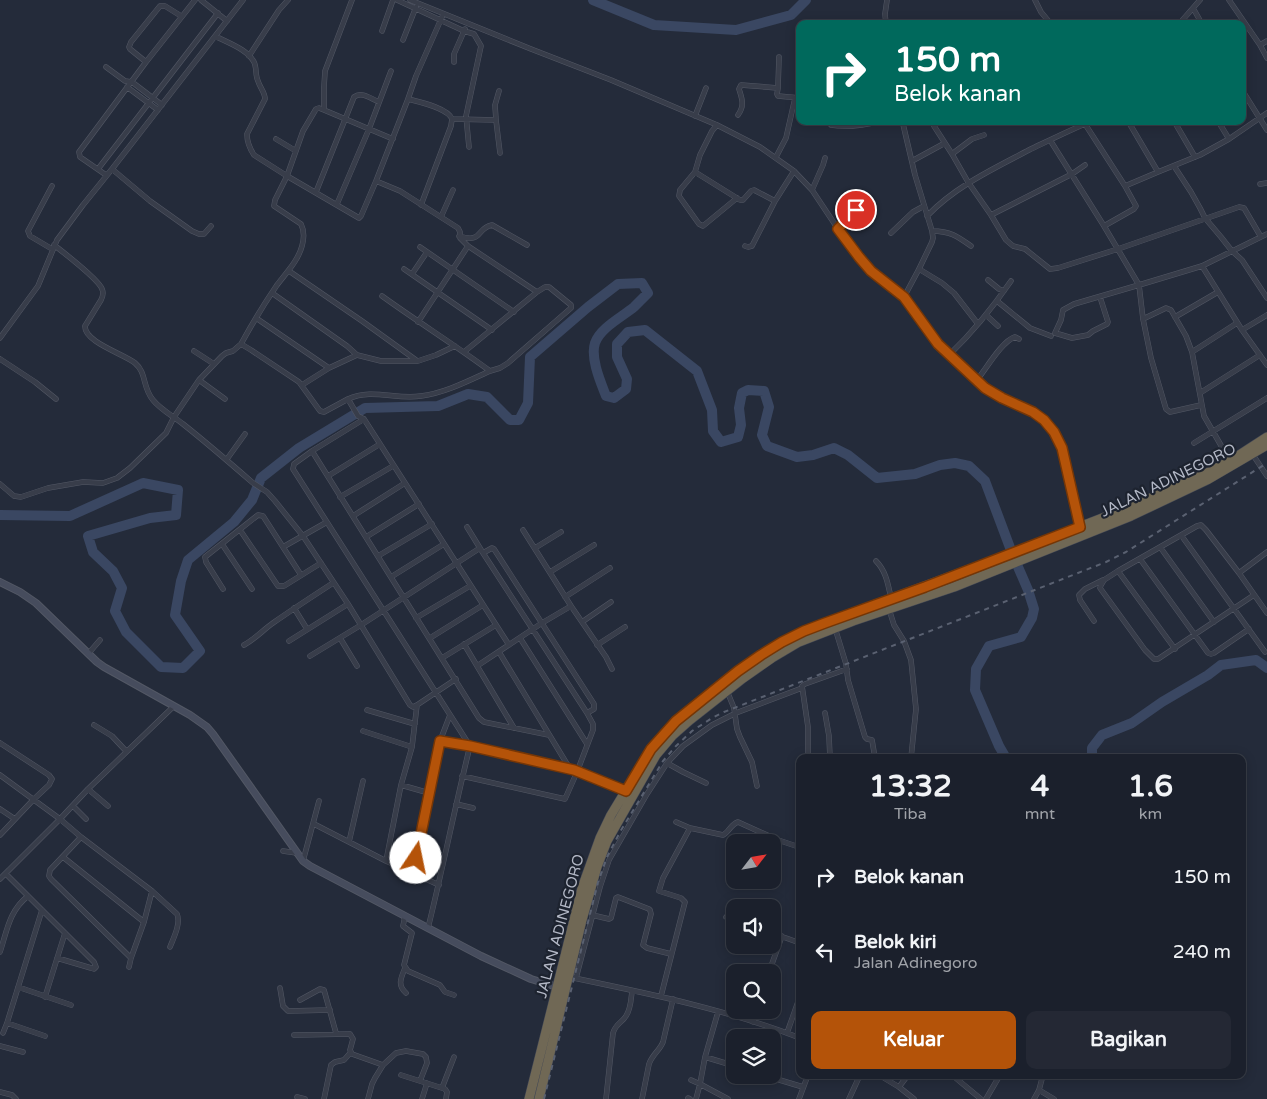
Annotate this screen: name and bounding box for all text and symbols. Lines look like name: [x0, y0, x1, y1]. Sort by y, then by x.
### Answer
text: 150 m: [894, 39, 1001, 81]
icon: right: [811, 40, 876, 105]
text: Belok kanan: [894, 81, 1021, 107]
pin: [835, 189, 877, 231]
icon: arrive: [842, 196, 870, 224]
street label: JALAN ADINEGORO: [1097, 439, 1239, 521]
text: 13:32: [869, 768, 952, 805]
text: 4: [1030, 768, 1049, 805]
text: 1.6: [1128, 768, 1173, 805]
text: Tiba: [894, 804, 927, 824]
text: mnt: [1025, 804, 1055, 824]
text: km: [1139, 804, 1162, 824]
position arrow: [389, 831, 441, 883]
north arrow: [726, 834, 781, 889]
map controls: [726, 834, 781, 1084]
street label: JALAN ADINEGORO: [532, 852, 588, 1000]
icon: right: [811, 863, 839, 891]
text: Belok kanan: [854, 866, 964, 888]
text: 150 m: [1173, 866, 1231, 888]
button: sound: [726, 899, 781, 954]
text: Belok kiri: [854, 931, 937, 953]
icon: left: [811, 938, 839, 966]
text: 240 m: [1173, 941, 1231, 963]
text: Jalan Adinegoro: [854, 953, 977, 973]
button: search: [726, 964, 781, 1019]
button: Keluar: [811, 1011, 1016, 1069]
button: Bagikan: [1026, 1011, 1231, 1069]
button: layers: [726, 1029, 781, 1084]

